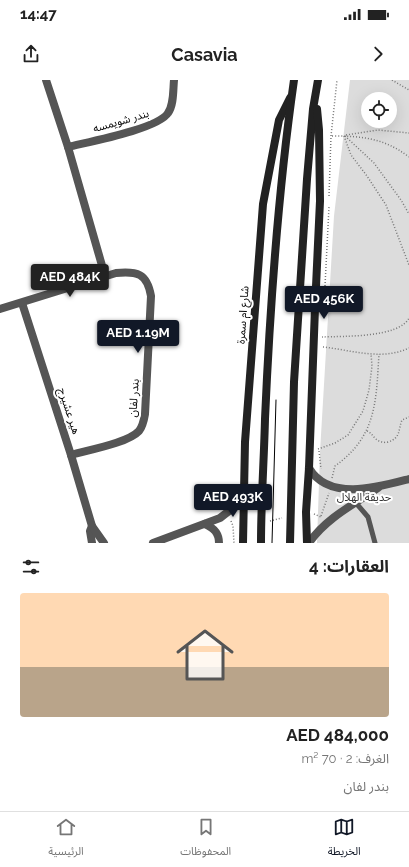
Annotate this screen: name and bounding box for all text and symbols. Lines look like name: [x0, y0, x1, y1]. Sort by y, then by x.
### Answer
text: 14:47: [20, 5, 57, 23]
icon: share: [20, 43, 42, 65]
icon: forward: [367, 43, 389, 65]
text: Casavia: [171, 44, 238, 65]
map controls: [361, 92, 397, 128]
button: locate: [361, 92, 397, 128]
street label: بندر شويمسه: [92, 107, 151, 135]
pin: AED 484K: [29, 264, 111, 298]
text: AED 484K: [40, 269, 100, 284]
street label: شارع ام سمرة: [234, 285, 253, 345]
pin: AED 456K: [283, 286, 365, 320]
text: AED 456K: [294, 291, 354, 306]
pin: AED 1.19M: [92, 320, 184, 354]
text: AED 1.19M: [106, 325, 170, 340]
street label: بندر لفان: [126, 378, 142, 418]
street label: هير عشيرج: [54, 386, 83, 436]
pin: AED 493K: [192, 484, 274, 518]
text: AED 493K: [203, 489, 263, 504]
park label: حديقة الهلال: [337, 491, 392, 504]
icon: filters: [20, 556, 42, 578]
text: العقارات: 4: [309, 556, 389, 576]
icon: home: [169, 619, 241, 691]
text: AED 484,000: [286, 725, 389, 745]
text: الغرف: 2 · 70 m²: [301, 751, 389, 766]
text: بندر لفان: [344, 779, 389, 794]
tab: الرئيسية: [48, 816, 84, 863]
tab: المحفوظات: [180, 816, 231, 863]
tab: الخريطة: [328, 816, 361, 863]

